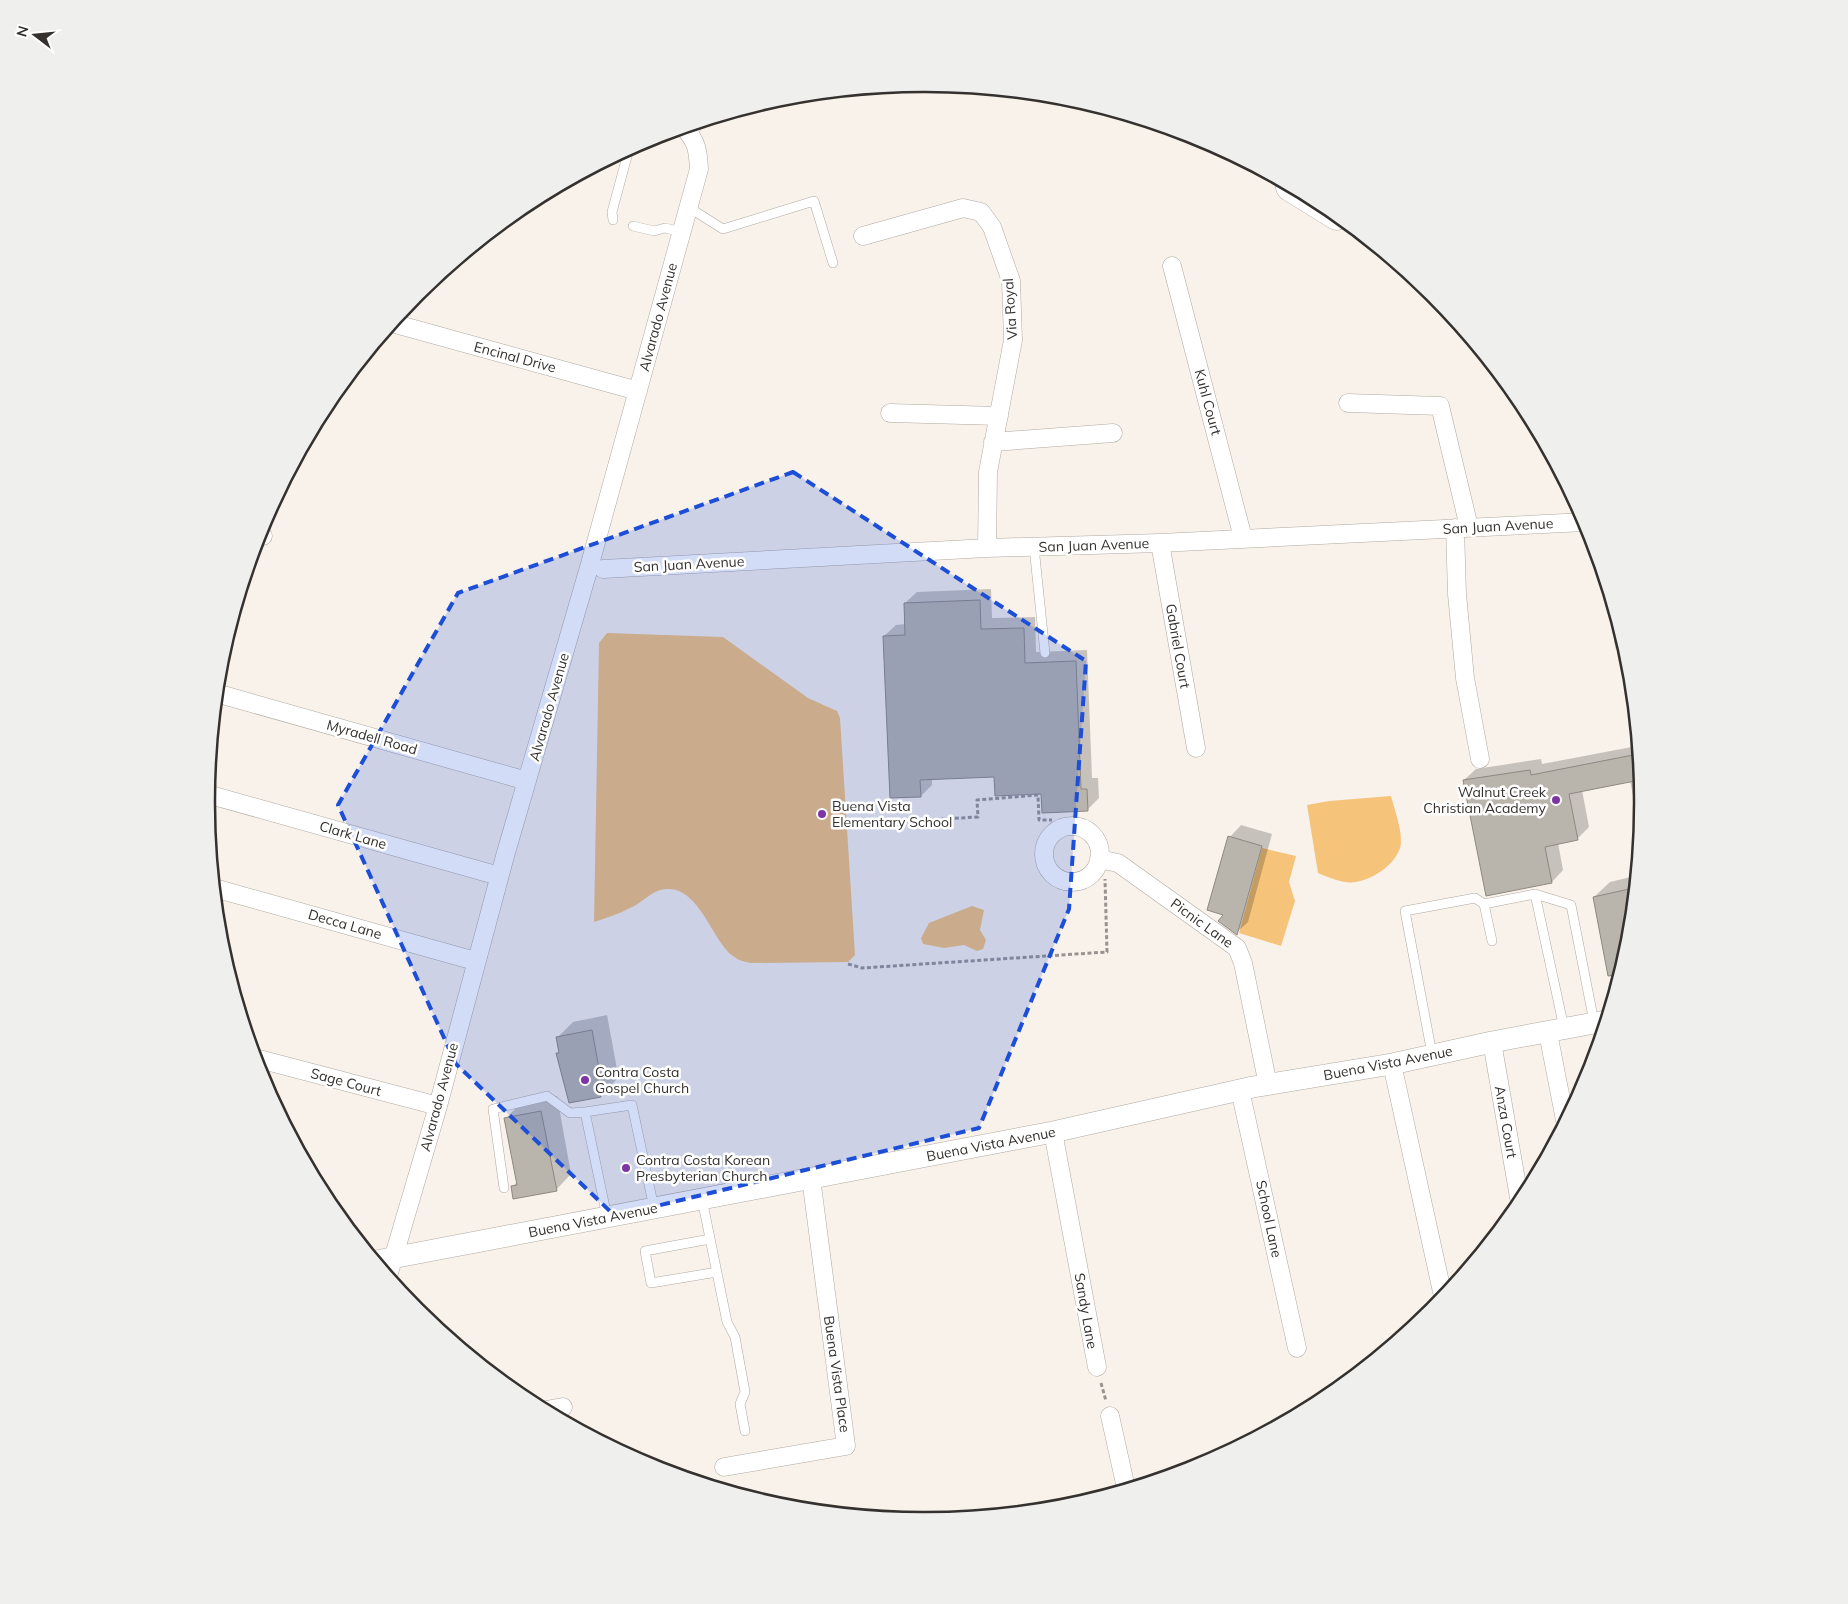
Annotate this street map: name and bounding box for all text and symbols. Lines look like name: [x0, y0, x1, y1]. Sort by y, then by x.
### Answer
north arrow: [10, 10, 60, 60]
text: N: [12, 24, 33, 39]
street label: Alvarado Avenue: [635, 261, 681, 373]
street label: Via Royal: [999, 278, 1021, 340]
street label: Encinal Drive: [472, 337, 558, 377]
street label: Kuhl Court: [1191, 367, 1225, 437]
street label: San Juan Avenue: [1442, 514, 1554, 538]
street label: San Juan Avenue: [1038, 534, 1150, 556]
street label: San Juan Avenue: [633, 552, 745, 576]
street label: Gabriel Court: [1162, 602, 1194, 690]
street label: Alvarado Avenue: [525, 651, 573, 763]
street label: Myradell Road: [325, 715, 419, 759]
place label: Walnut Creek Christian Academy: [1423, 783, 1547, 817]
marker: Walnut Creek Christian Academy: [1550, 794, 1562, 806]
place label: Buena Vista Elementary School: [832, 797, 952, 831]
marker: Buena Vista Elementary School: [816, 808, 828, 820]
street label: Clark Lane: [317, 817, 389, 853]
street label: Picnic Lane: [1167, 894, 1237, 952]
street label: Decca Lane: [306, 905, 384, 943]
street label: Alvarado Avenue: [416, 1041, 462, 1153]
street label: Buena Vista Avenue: [1322, 1042, 1454, 1084]
place label: Contra Costa Gospel Church: [595, 1063, 689, 1097]
street label: Sage Court: [309, 1064, 383, 1100]
marker: Contra Costa Gospel Church: [579, 1074, 591, 1086]
street label: Anza Court: [1491, 1084, 1521, 1160]
street label: Buena Vista Avenue: [925, 1123, 1057, 1165]
place label: Contra Costa Korean Presbyterian Church: [636, 1151, 770, 1185]
marker: Contra Costa Korean Presbyterian Church: [620, 1162, 632, 1174]
street label: School Lane: [1252, 1179, 1286, 1259]
street label: Buena Vista Avenue: [527, 1199, 659, 1241]
street label: Sandy Lane: [1070, 1272, 1102, 1350]
street label: Buena Vista Place: [820, 1314, 854, 1434]

